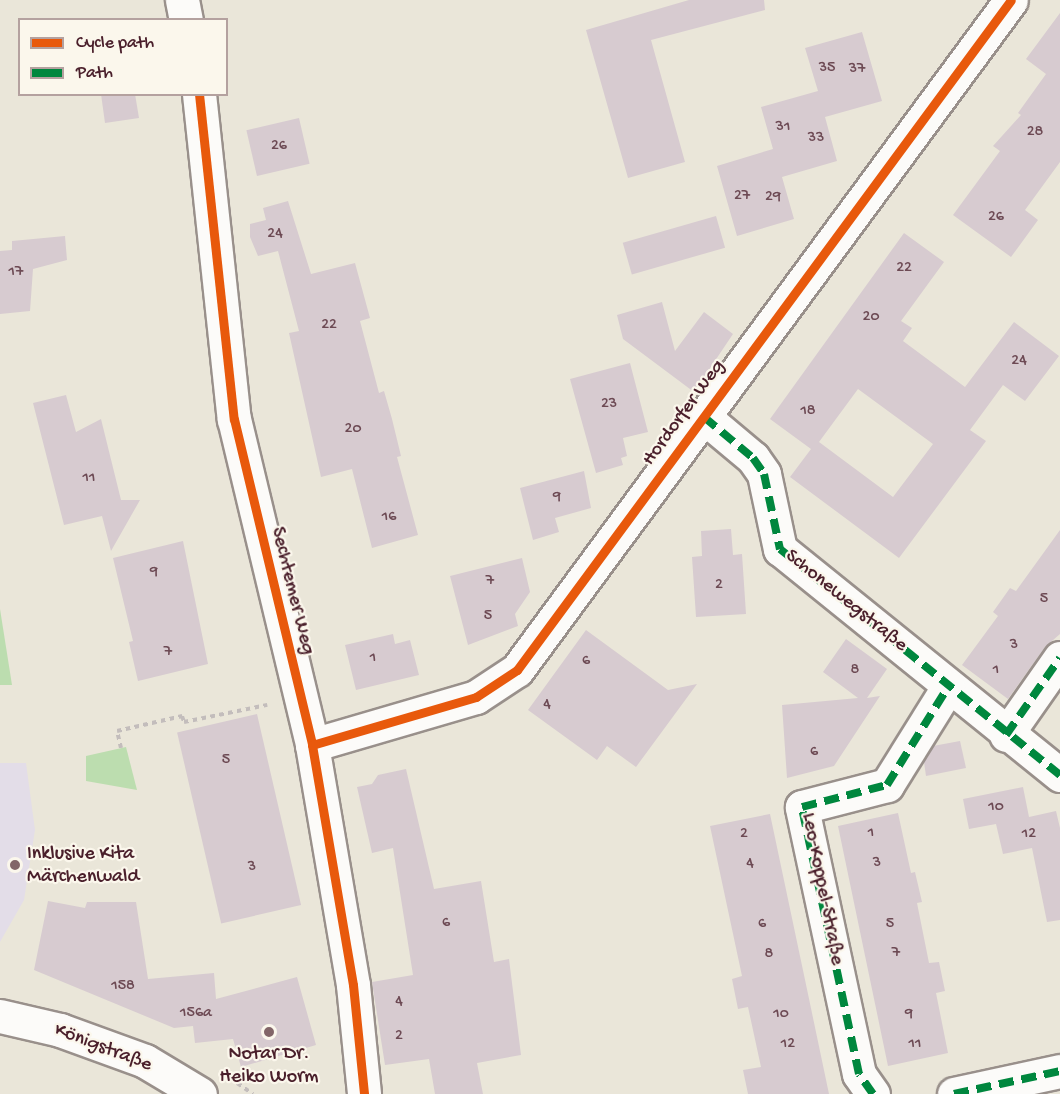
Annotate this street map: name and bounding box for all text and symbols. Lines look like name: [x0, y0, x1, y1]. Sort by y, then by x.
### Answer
legend: [18, 18, 228, 96]
text: Cycle path: [76, 33, 154, 54]
house number: 35: [819, 59, 835, 79]
house number: 37: [849, 60, 865, 80]
text: Path: [76, 63, 113, 84]
house number: 31: [776, 118, 790, 138]
house number: 28: [1027, 123, 1043, 143]
house number: 33: [808, 129, 824, 149]
house number: 26: [271, 137, 287, 157]
house number: 27: [734, 187, 750, 207]
house number: 29: [765, 188, 781, 208]
house number: 26: [988, 208, 1004, 228]
house number: 24: [267, 225, 283, 245]
house number: 22: [896, 259, 912, 279]
house number: 17: [9, 263, 23, 283]
house number: 20: [863, 308, 879, 328]
house number: 22: [321, 316, 337, 336]
house number: 24: [1011, 352, 1027, 372]
street label: Hordorfer Weg: [638, 355, 730, 471]
house number: 23: [601, 395, 617, 415]
house number: 18: [800, 402, 816, 422]
house number: 20: [345, 420, 361, 440]
house number: 11: [83, 469, 95, 489]
house number: 9: [553, 488, 561, 508]
house number: 16: [382, 508, 396, 528]
street label: Sechtemer Weg: [265, 525, 319, 657]
street label: Schonewegstraße: [780, 544, 912, 658]
house number: 9: [150, 563, 158, 583]
house number: 7: [486, 572, 494, 592]
house number: 2: [715, 576, 723, 596]
house number: 5: [1040, 590, 1048, 610]
house number: 5: [484, 607, 492, 627]
house number: 3: [1010, 636, 1018, 656]
house number: 7: [164, 643, 172, 663]
house number: 1: [370, 649, 376, 669]
house number: 6: [582, 652, 590, 672]
house number: 8: [851, 661, 859, 681]
house number: 1: [993, 661, 999, 681]
house number: 4: [543, 696, 551, 716]
house number: 6: [810, 743, 818, 763]
house number: 5: [222, 751, 230, 771]
house number: 10: [988, 798, 1004, 818]
street label: Leo-Koppel-Straße: [795, 811, 849, 967]
house number: 1: [868, 824, 874, 844]
house number: 2: [740, 825, 748, 845]
house number: 12: [1022, 825, 1036, 845]
place label: Inklusive Kita Märchenwald: [27, 842, 139, 889]
house number: 3: [873, 854, 881, 874]
house number: 4: [746, 855, 754, 875]
marker: Inklusive Kita Märchenwald: [8, 858, 22, 872]
house number: 3: [248, 858, 256, 878]
house number: 6: [442, 914, 450, 934]
house number: 6: [758, 915, 766, 935]
house number: 5: [886, 915, 894, 935]
house number: 7: [892, 944, 900, 964]
house number: 8: [765, 945, 773, 965]
house number: 158: [111, 977, 135, 997]
house number: 4: [395, 993, 403, 1013]
house number: 156a: [180, 1004, 212, 1024]
house number: 10: [773, 1005, 789, 1025]
house number: 9: [905, 1005, 913, 1025]
street label: Königstraße: [51, 1018, 155, 1078]
marker: Notar Dr. Heiko Worm: [262, 1025, 276, 1039]
house number: 2: [395, 1027, 403, 1047]
house number: 12: [781, 1035, 795, 1055]
house number: 11: [909, 1035, 921, 1055]
place label: Notar Dr. Heiko Worm: [220, 1042, 318, 1089]

